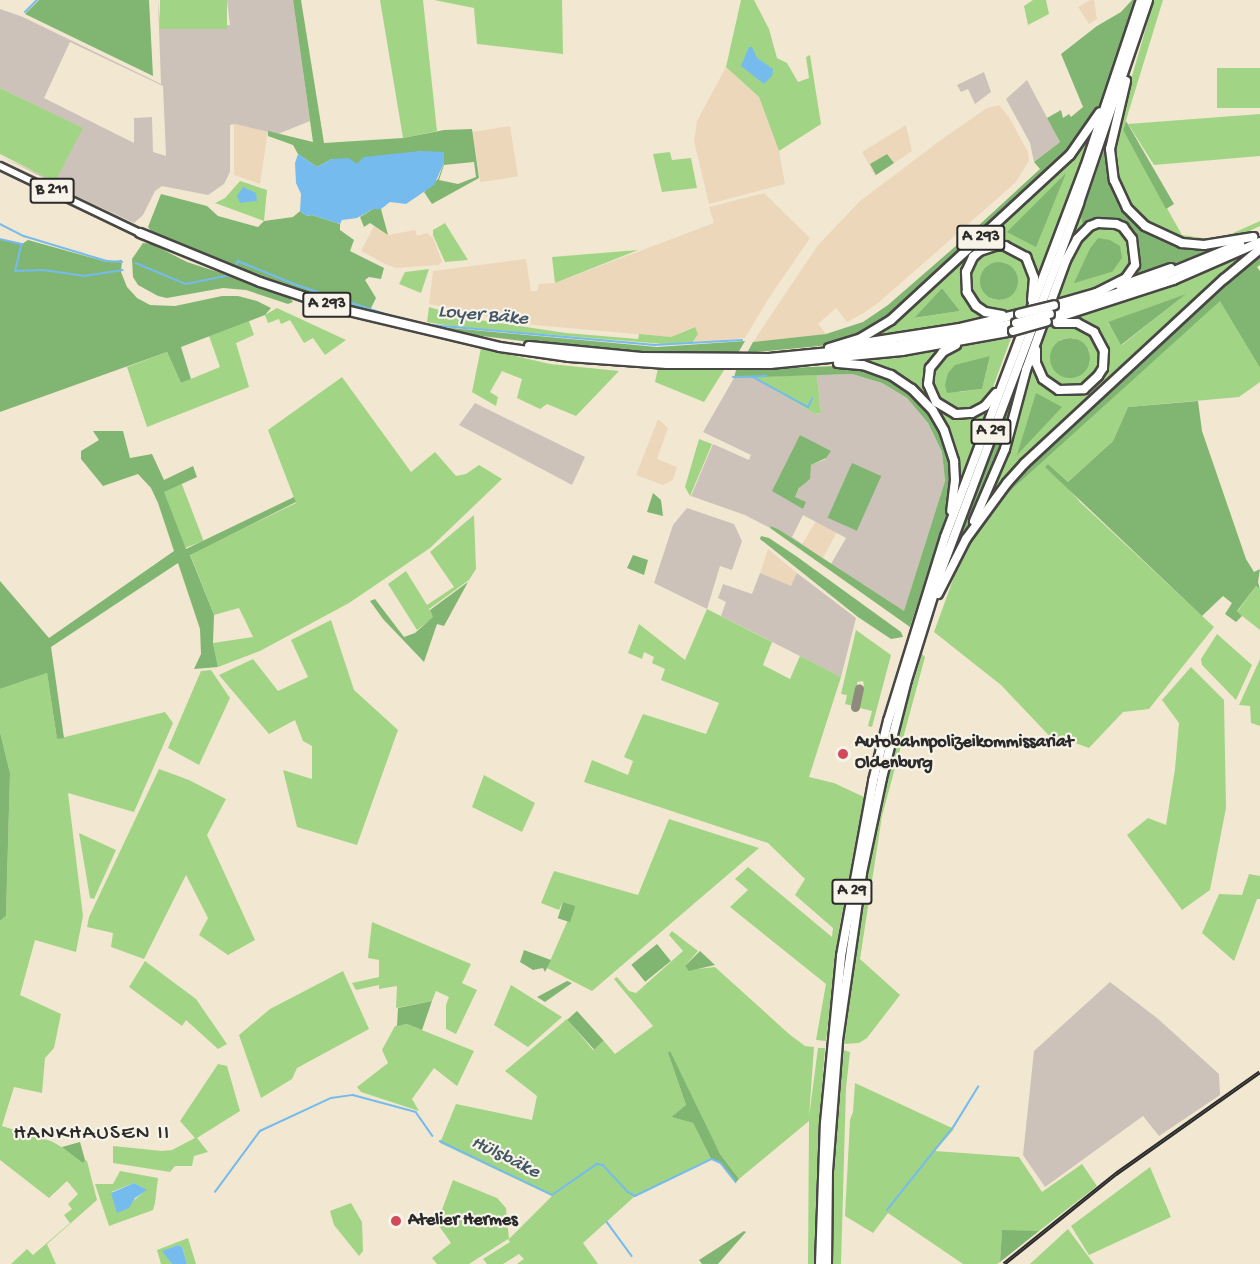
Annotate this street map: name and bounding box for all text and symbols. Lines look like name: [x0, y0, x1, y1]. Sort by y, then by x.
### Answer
road number: B 211: [29, 178, 74, 204]
road number: A 293: [956, 225, 1006, 251]
road number: A 293: [302, 292, 352, 318]
water label: Loyer Bäke: [437, 300, 529, 332]
road number: A 29: [970, 419, 1012, 445]
place label: Autobahnpolizeikommissariat Oldenburg: [855, 733, 1073, 776]
marker: Autobahnpolizeikommissariat Oldenburg: [836, 747, 850, 761]
road number: A 29: [831, 879, 873, 905]
district label: HANKHAUSEN II: [13, 1122, 171, 1148]
water label: Hülsbäke: [467, 1131, 543, 1185]
place label: Atelier Hermes: [408, 1210, 518, 1232]
marker: Atelier Hermes: [389, 1214, 403, 1228]

